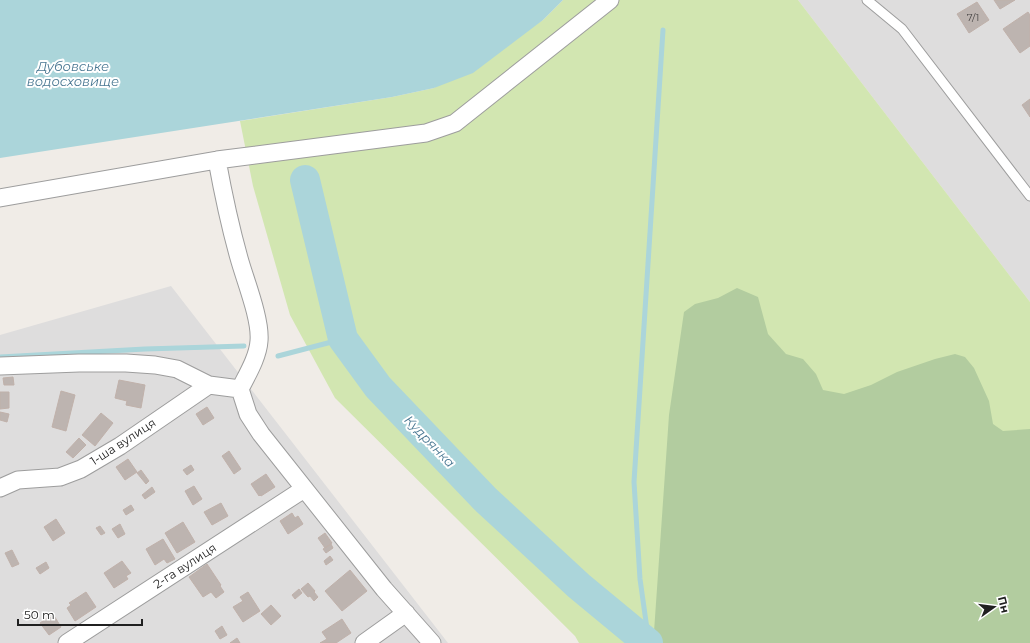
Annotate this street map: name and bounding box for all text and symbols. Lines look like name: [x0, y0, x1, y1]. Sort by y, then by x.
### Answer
house number: 7/1: [967, 11, 979, 24]
water label: Дубовське водосховище: [27, 58, 119, 89]
water label: Кудрянка: [401, 412, 459, 470]
street label: 1-ша вулиця: [87, 415, 158, 468]
street label: 2-га вулиця: [150, 540, 219, 592]
north arrow: [974, 587, 1014, 627]
text: Пн: [995, 595, 1013, 614]
scale bar: [18, 601, 142, 627]
text: 50 m: [24, 607, 55, 622]

